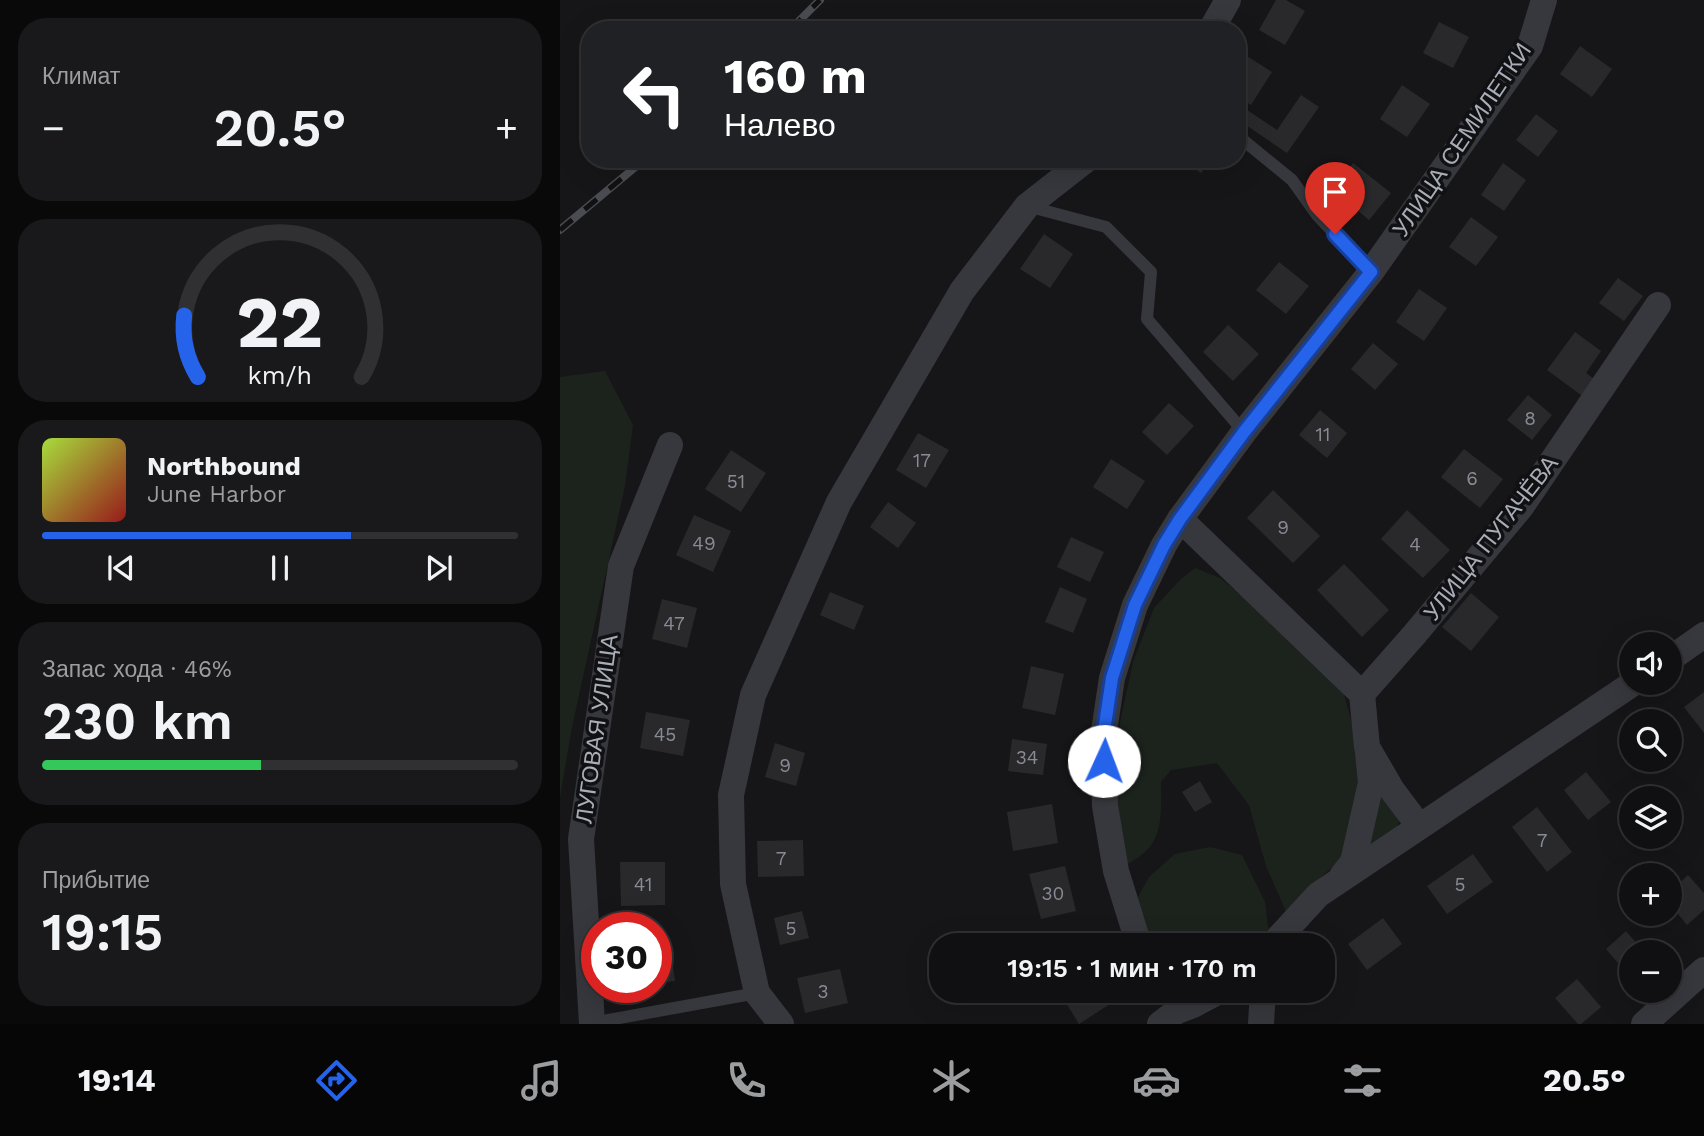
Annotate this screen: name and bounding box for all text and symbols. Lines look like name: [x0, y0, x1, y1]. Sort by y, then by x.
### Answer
street label: УЛИЦА СЕМИЛЕТКИ: [1387, 38, 1537, 242]
text: 160 m: [724, 47, 867, 105]
icon: left: [609, 49, 700, 140]
text: Климат: [42, 63, 120, 90]
text: 20.5°: [214, 98, 346, 159]
text: −: [42, 106, 65, 150]
text: +: [495, 106, 518, 150]
text: Налево: [724, 106, 836, 144]
pin: [1305, 162, 1365, 234]
icon: arrive: [1316, 173, 1354, 211]
text: 22: [237, 279, 323, 365]
text: km/h: [248, 361, 312, 390]
house number: 8: [1524, 407, 1536, 430]
house number: 11: [1316, 423, 1330, 446]
house number: 17: [913, 449, 931, 472]
street label: УЛИЦА ПУГАЧЁВА: [1418, 450, 1564, 626]
text: Northbound: [147, 451, 301, 481]
house number: 6: [1466, 467, 1478, 490]
house number: 51: [727, 470, 745, 493]
text: June Harbor: [147, 481, 286, 508]
house number: 9: [1277, 516, 1289, 539]
house number: 49: [692, 532, 716, 555]
house number: 4: [1409, 533, 1421, 556]
icon: previous: [102, 549, 140, 587]
icon: pause: [261, 549, 299, 587]
icon: next: [420, 549, 458, 587]
house number: 47: [663, 612, 685, 635]
street label: ЛУГОВАЯ УЛИЦА: [570, 632, 624, 825]
map controls: [1619, 632, 1682, 1003]
button: sound: [1619, 632, 1682, 695]
text: Запас хода · 46%: [42, 656, 232, 683]
text: 230 km: [42, 691, 233, 752]
button: search: [1619, 709, 1682, 772]
house number: 45: [654, 723, 676, 746]
position arrow: [1067, 724, 1141, 798]
house number: 34: [1016, 746, 1038, 769]
house number: 9: [779, 754, 791, 777]
button: layers: [1619, 786, 1682, 849]
house number: 7: [1537, 829, 1547, 852]
house number: 7: [776, 847, 786, 870]
button: +: [1619, 863, 1682, 926]
text: Прибытие: [42, 867, 150, 894]
house number: 41: [634, 873, 652, 896]
house number: 5: [1454, 873, 1466, 896]
house number: 30: [1042, 882, 1064, 905]
text: 19:15: [42, 902, 163, 963]
speed limit sign: 30: [581, 912, 672, 1003]
house number: 5: [785, 917, 797, 940]
button: −: [1619, 940, 1682, 1003]
text: 19:15 · 1 мин · 170 m: [1007, 953, 1257, 983]
house number: 3: [817, 980, 829, 1003]
icon: directions: [312, 1056, 361, 1105]
icon: music: [517, 1056, 566, 1105]
icon: phone: [722, 1056, 771, 1105]
icon: climate: [927, 1056, 976, 1105]
icon: car: [1132, 1056, 1181, 1105]
icon: filters: [1338, 1056, 1387, 1105]
text: 19:14: [78, 1061, 156, 1099]
text: 20.5°: [1543, 1061, 1626, 1099]

